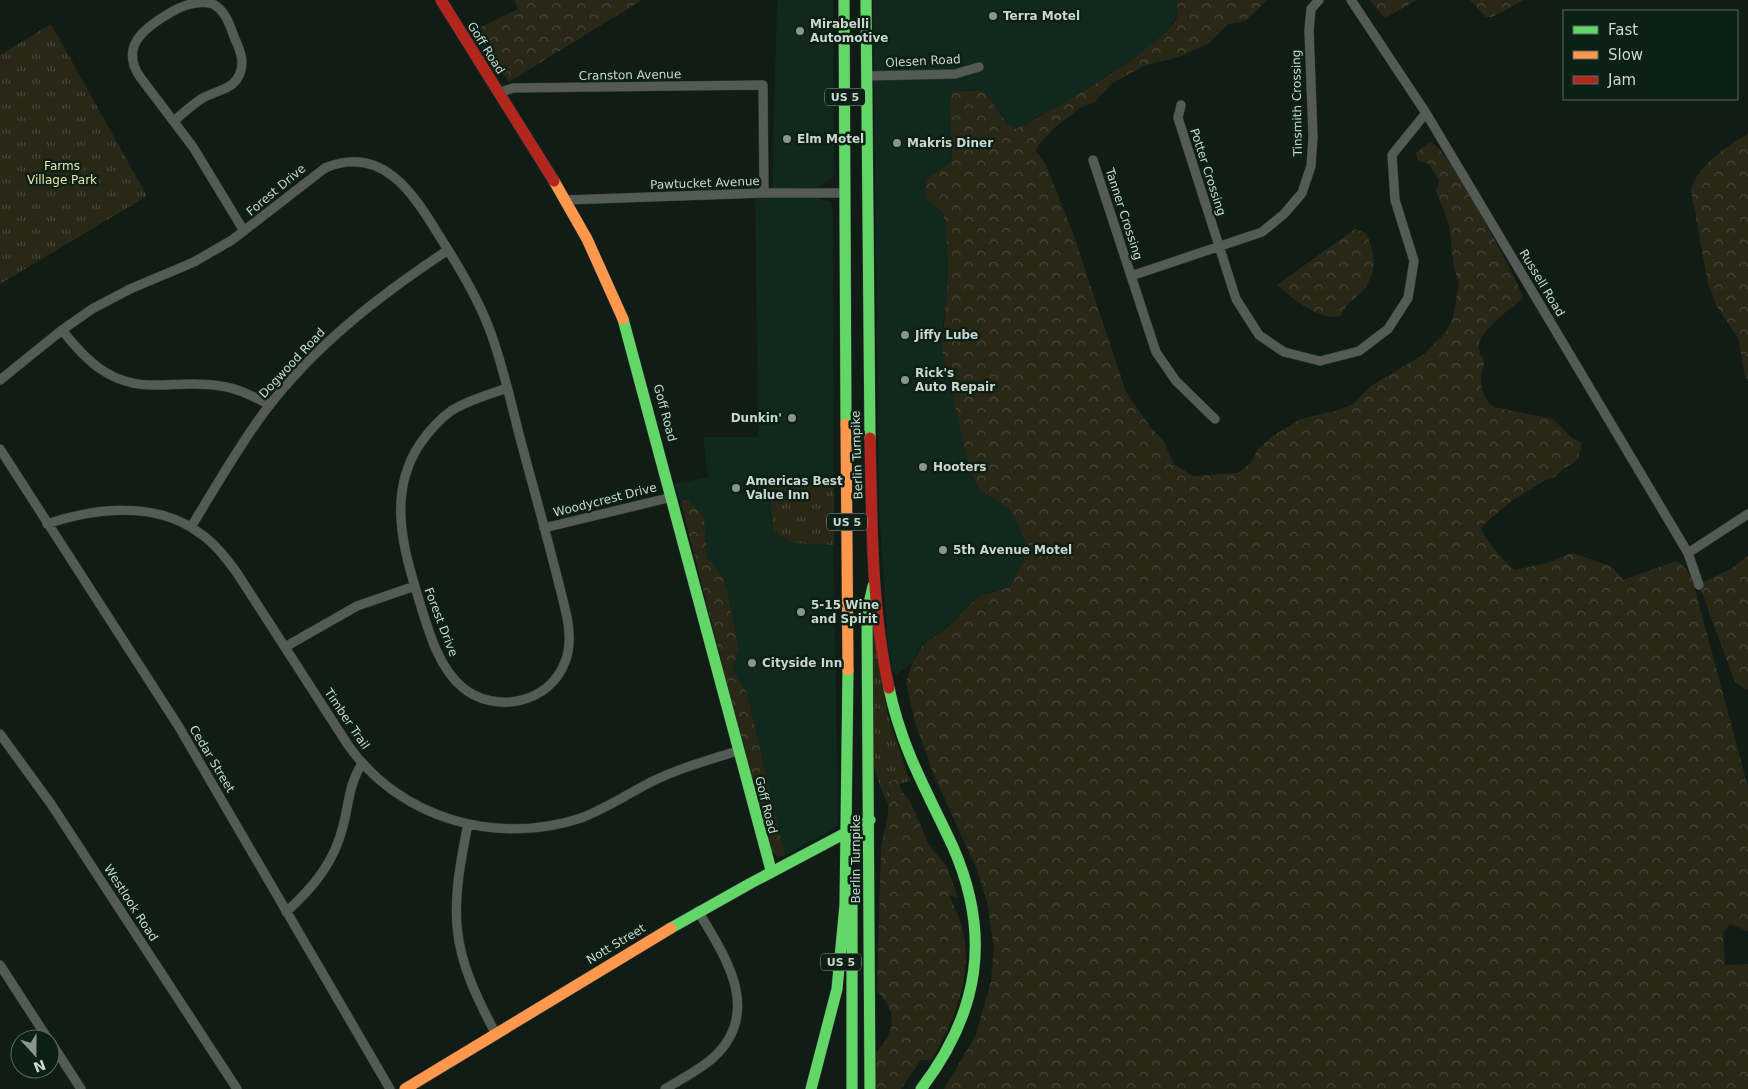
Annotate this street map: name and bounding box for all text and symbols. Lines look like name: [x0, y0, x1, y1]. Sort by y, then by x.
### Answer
place label: Terra Motel: [1003, 9, 1080, 23]
marker: Terra Motel: [987, 10, 999, 22]
legend: [1563, 10, 1738, 100]
place label: Mirabelli Automotive: [810, 17, 888, 45]
street label: Goff Road: [464, 19, 508, 77]
text: Fast: [1608, 21, 1638, 39]
marker: Mirabelli Automotive: [794, 25, 806, 37]
text: Slow: [1608, 46, 1643, 64]
street label: Tinsmith Crossing: [1289, 50, 1305, 157]
street label: Olesen Road: [885, 52, 961, 70]
street label: Cranston Avenue: [579, 67, 681, 83]
text: Jam: [1607, 71, 1636, 89]
road number: US 5: [825, 88, 865, 105]
street label: Potter Crossing: [1187, 126, 1229, 218]
place label: Elm Motel: [797, 132, 864, 146]
marker: Elm Motel: [781, 133, 793, 145]
place label: Makris Diner: [907, 136, 993, 150]
marker: Makris Diner: [891, 137, 903, 149]
park label: Farms Village Park: [27, 159, 97, 187]
street label: Forest Drive: [244, 161, 308, 219]
street label: Tanner Crossing: [1102, 165, 1145, 262]
street label: Pawtucket Avenue: [650, 174, 760, 192]
street label: Russell Road: [1516, 247, 1568, 319]
street label: Dogwood Road: [256, 325, 328, 401]
place label: Jiffy Lube: [914, 328, 978, 342]
marker: Jiffy Lube: [899, 329, 911, 341]
place label: Rick's Auto Repair: [915, 366, 995, 394]
marker: Rick's Auto Repair: [899, 374, 911, 386]
street label: Goff Road: [651, 383, 679, 443]
street label: Berlin Turnpike: [848, 410, 866, 500]
place label: Dunkin': [731, 411, 782, 425]
marker: Dunkin': [786, 412, 798, 424]
place label: Hooters: [933, 460, 986, 474]
marker: Hooters: [917, 461, 929, 473]
place label: Americas Best Value Inn: [746, 474, 843, 502]
street label: Woodycrest Drive: [552, 480, 658, 520]
marker: Americas Best Value Inn: [730, 482, 742, 494]
road number: US 5: [827, 514, 867, 530]
place label: 5th Avenue Motel: [953, 543, 1072, 557]
marker: 5th Avenue Motel: [937, 544, 949, 556]
street label: Forest Drive: [421, 586, 461, 658]
place label: 5-15 Wine and Spirit: [811, 598, 879, 626]
marker: 5-15 Wine and Spirit: [795, 606, 807, 618]
place label: Cityside Inn: [762, 656, 842, 670]
marker: Cityside Inn: [746, 657, 758, 669]
street label: Timber Trail: [321, 685, 372, 752]
street label: Cedar Street: [186, 723, 238, 795]
street label: Goff Road: [752, 775, 780, 835]
street label: Berlin Turnpike: [849, 815, 863, 903]
street label: Westlook Road: [101, 862, 161, 944]
street label: Nott Street: [584, 921, 648, 967]
road number: US 5: [821, 954, 861, 970]
north arrow: [10, 1029, 60, 1079]
text: N: [31, 1057, 48, 1076]

